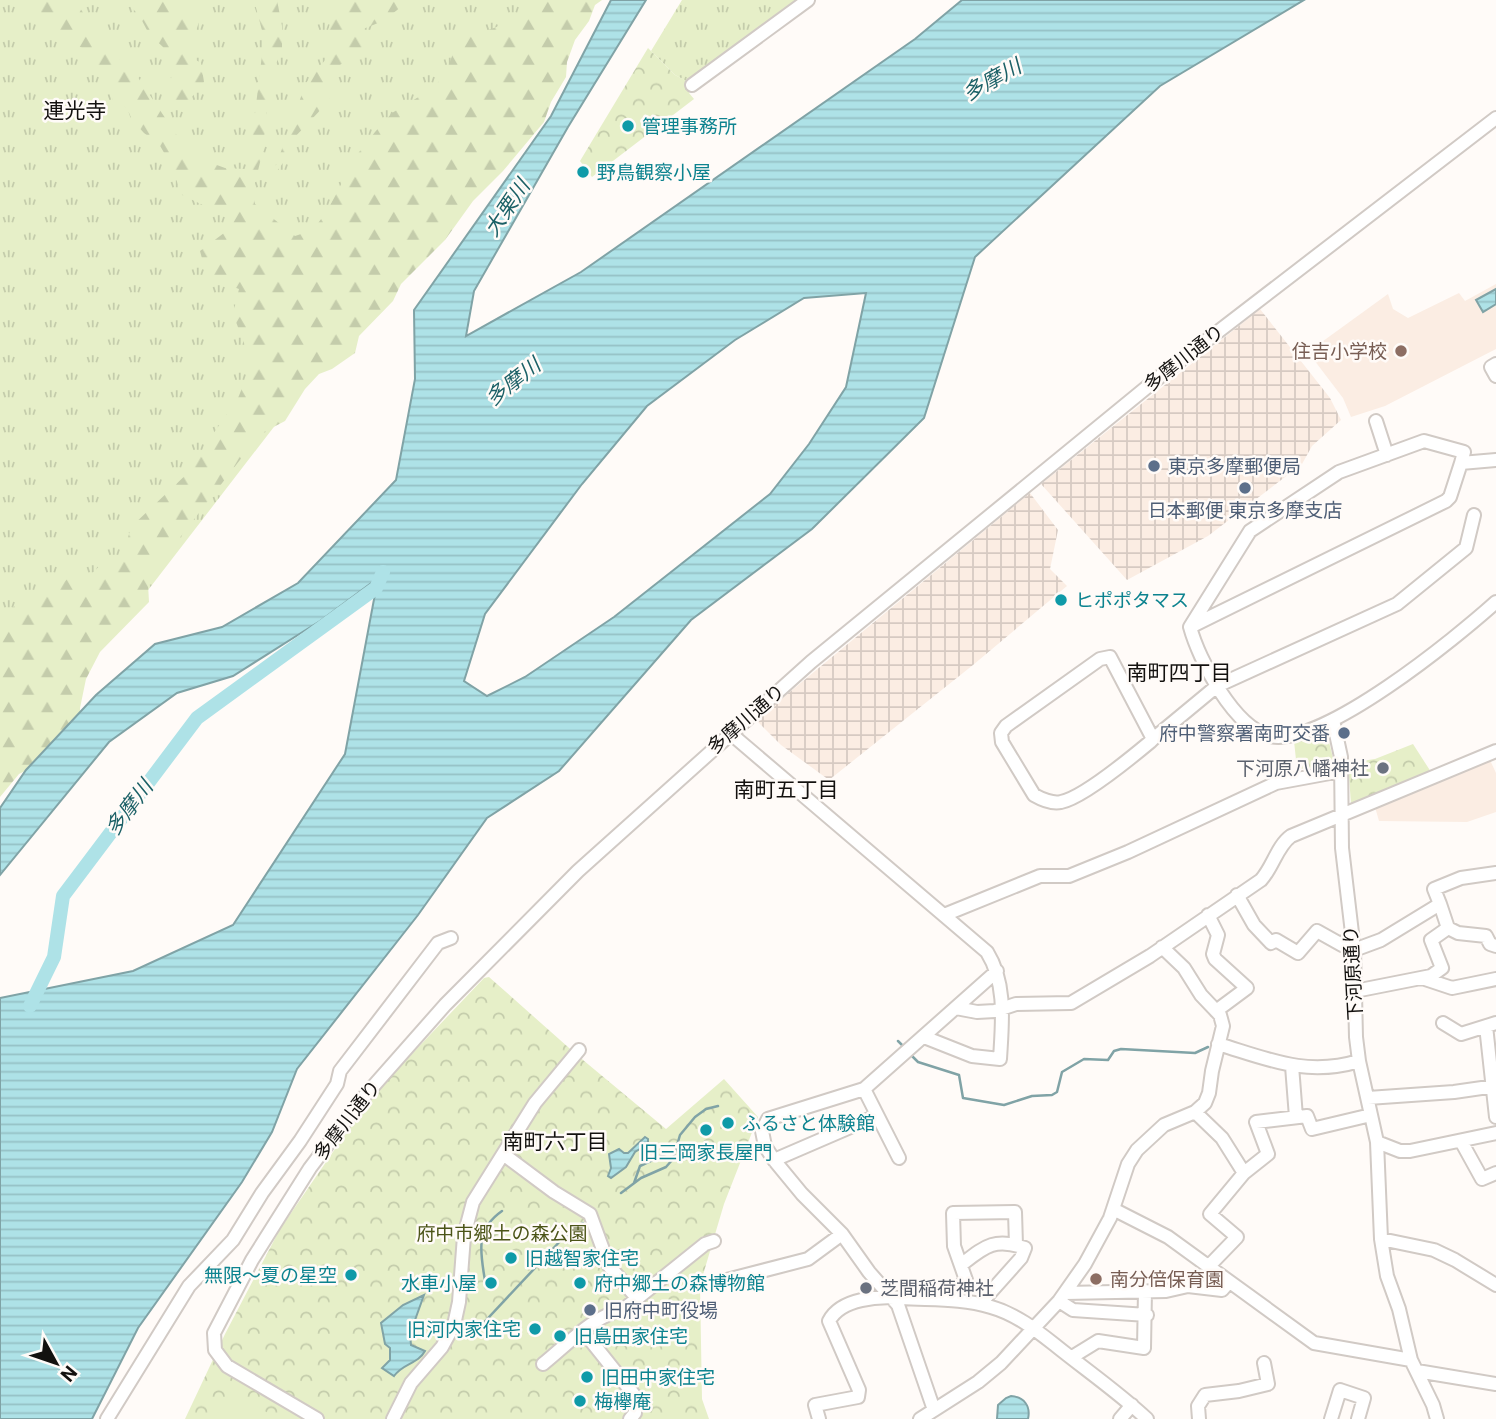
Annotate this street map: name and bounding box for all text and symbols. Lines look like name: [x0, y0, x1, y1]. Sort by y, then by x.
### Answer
water label: 多摩川: [959, 53, 1027, 106]
district label: 連光寺: [44, 99, 107, 123]
place label: 管理事務所: [642, 115, 737, 138]
marker: 管理事務所: [620, 118, 636, 134]
place label: 野鳥観察小屋: [597, 161, 711, 184]
marker: 野鳥観察小屋: [575, 164, 591, 180]
water label: 大栗川: [479, 174, 536, 241]
street label: 多摩川通り: [1139, 320, 1229, 396]
place label: 住吉小学校: [1292, 340, 1387, 363]
marker: 住吉小学校: [1393, 343, 1409, 359]
water label: 多摩川: [481, 352, 547, 411]
place label: 東京多摩郵便局: [1168, 455, 1301, 478]
marker: 東京多摩郵便局: [1146, 458, 1162, 474]
marker: 日本郵便 東京多摩支店: [1237, 480, 1253, 496]
place label: 日本郵便 東京多摩支店: [1148, 499, 1342, 522]
place label: ヒポポタマス: [1075, 589, 1189, 612]
marker: ヒポポタマス: [1053, 592, 1069, 608]
district label: 南町四丁目: [1127, 661, 1232, 685]
street label: 多摩川通り: [703, 679, 789, 759]
place label: 府中警察署南町交番: [1159, 722, 1330, 745]
marker: 府中警察署南町交番: [1336, 725, 1352, 741]
place label: 下河原八幡神社: [1236, 757, 1369, 780]
marker: 下河原八幡神社: [1375, 760, 1391, 776]
water label: 多摩川: [100, 774, 159, 840]
district label: 南町五丁目: [734, 778, 839, 802]
street label: 下河原通り: [1339, 925, 1367, 1021]
street label: 多摩川通り: [309, 1075, 385, 1165]
place label: ふるさと体験館: [742, 1112, 875, 1135]
marker: ふるさと体験館: [720, 1115, 736, 1131]
marker: 旧三岡家長屋門: [698, 1122, 714, 1138]
district label: 南町六丁目: [503, 1130, 608, 1154]
place label: 旧三岡家長屋門: [639, 1141, 773, 1164]
park label: 府中市郷土の森公園: [416, 1222, 588, 1245]
place label: 旧越智家住宅: [525, 1247, 639, 1270]
marker: 旧越智家住宅: [503, 1250, 519, 1266]
place label: 無限～夏の星空: [204, 1264, 337, 1287]
marker: 無限～夏の星空: [343, 1267, 359, 1283]
place label: 南分倍保育園: [1110, 1268, 1224, 1291]
marker: 南分倍保育園: [1088, 1271, 1104, 1287]
place label: 水車小屋: [401, 1272, 477, 1295]
place label: 府中郷土の森博物館: [594, 1272, 765, 1295]
marker: 水車小屋: [483, 1275, 499, 1291]
marker: 府中郷土の森博物館: [572, 1275, 588, 1291]
place label: 芝間稲荷神社: [880, 1277, 994, 1300]
marker: 芝間稲荷神社: [858, 1280, 874, 1296]
place label: 旧府中町役場: [604, 1299, 718, 1322]
marker: 旧府中町役場: [582, 1302, 598, 1318]
place label: 旧河内家住宅: [407, 1318, 521, 1341]
marker: 旧河内家住宅: [527, 1321, 543, 1337]
place label: 旧島田家住宅: [574, 1325, 688, 1348]
north arrow: [21, 1328, 91, 1398]
marker: 旧島田家住宅: [552, 1328, 568, 1344]
text: N: [56, 1361, 82, 1386]
place label: 旧田中家住宅: [601, 1366, 715, 1389]
marker: 旧田中家住宅: [579, 1369, 595, 1385]
place label: 梅欅庵: [594, 1390, 651, 1413]
marker: 梅欅庵: [572, 1393, 588, 1409]

